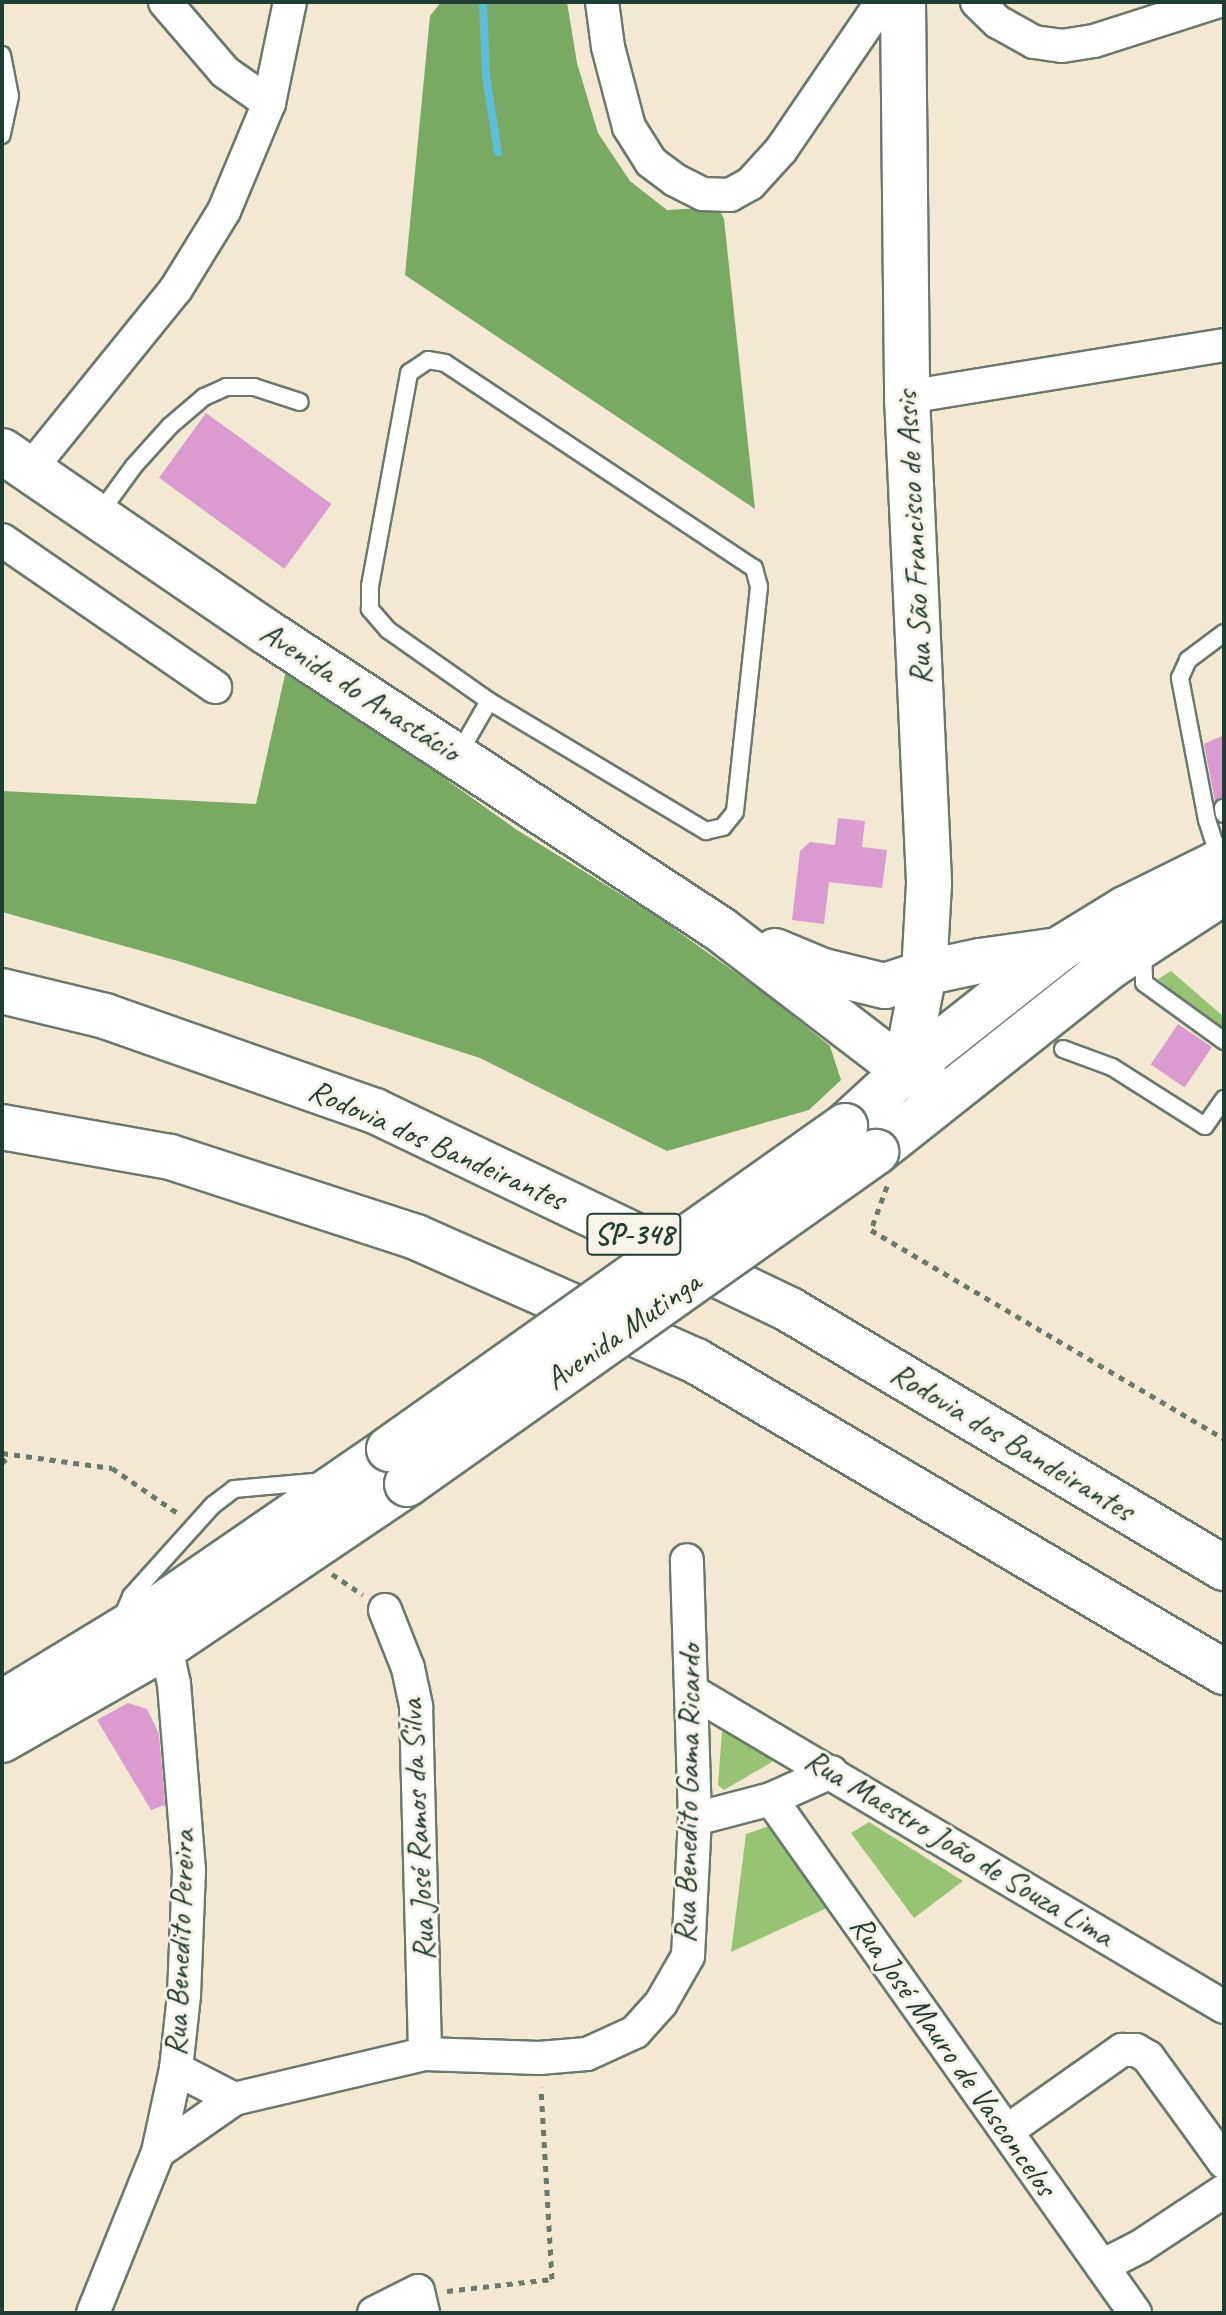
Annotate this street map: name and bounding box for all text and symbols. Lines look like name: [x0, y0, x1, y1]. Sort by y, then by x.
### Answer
street label: Rua São Francisco de Assis: [887, 389, 941, 687]
street label: Avenida do Anastácio: [253, 613, 467, 771]
street label: Rodovia dos Bandeirantes: [302, 1071, 572, 1219]
road number: SP-348: [586, 1208, 682, 1260]
street label: Avenida Mutinga: [538, 1263, 708, 1399]
street label: Rodovia dos Bandeirantes: [883, 1354, 1141, 1530]
street label: Rua Benedito Gama Ricardo: [666, 1644, 710, 1944]
street label: Rua José Ramos da Silva: [392, 1698, 444, 1962]
street label: Rua Maestro João de Souza Lima: [798, 1741, 1120, 1955]
street label: Rua Benedito Pereira: [157, 1829, 203, 2057]
street label: Rua José Mauro de Vasconcelos: [842, 1908, 1064, 2204]

